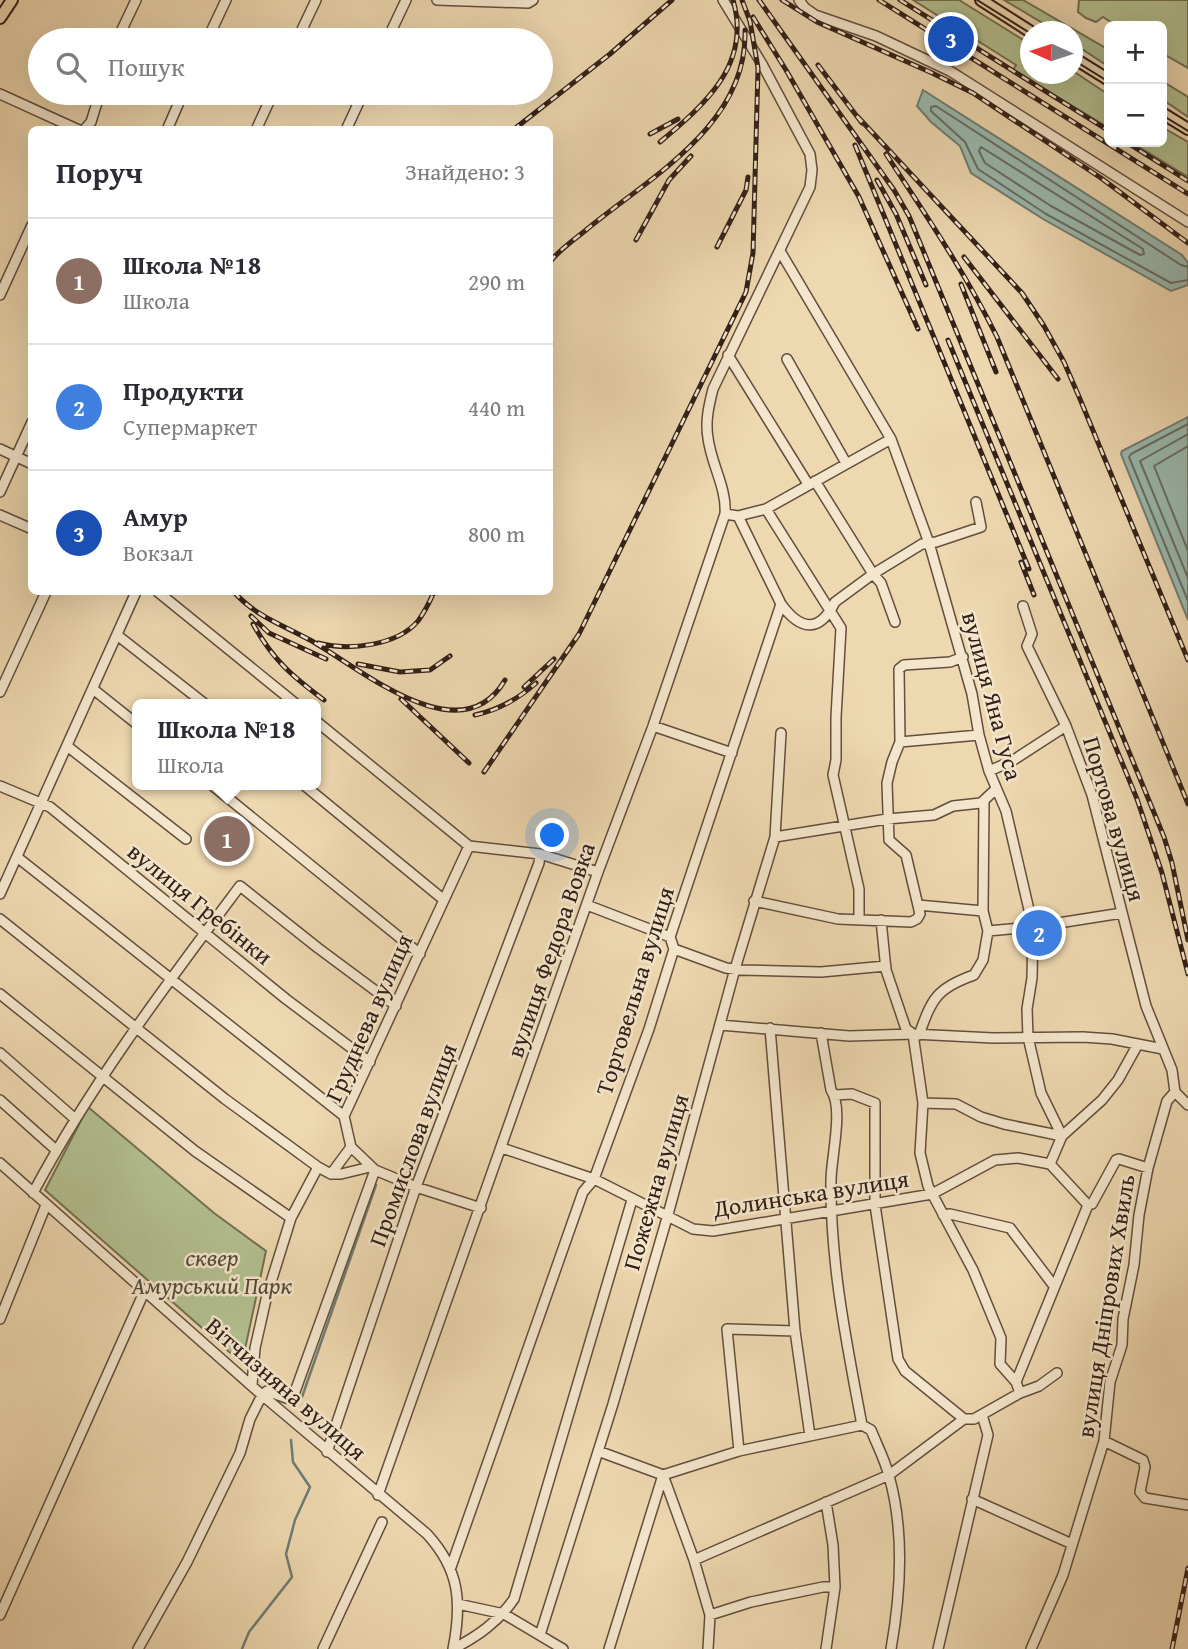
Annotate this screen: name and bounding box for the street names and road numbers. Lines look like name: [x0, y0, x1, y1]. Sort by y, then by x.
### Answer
street label: вулиця Яна Гуса: [953, 608, 1032, 785]
street label: Портова вулиця: [1074, 732, 1155, 905]
street label: вулиця Гребінки: [120, 834, 281, 973]
street label: вулиця Федора Вовка: [497, 837, 604, 1062]
street label: Торговельна вулиця: [586, 882, 683, 1099]
street label: Груднева вулиця: [316, 928, 421, 1107]
street label: Промислова вулиця: [360, 1038, 466, 1251]
street label: Пожежна вулиця: [614, 1090, 697, 1274]
street label: Долинська вулиця: [710, 1161, 911, 1226]
street label: вулиця Дніпрових Хвиль: [1067, 1172, 1144, 1440]
street label: Вітчизняна вулиця: [198, 1309, 375, 1469]

